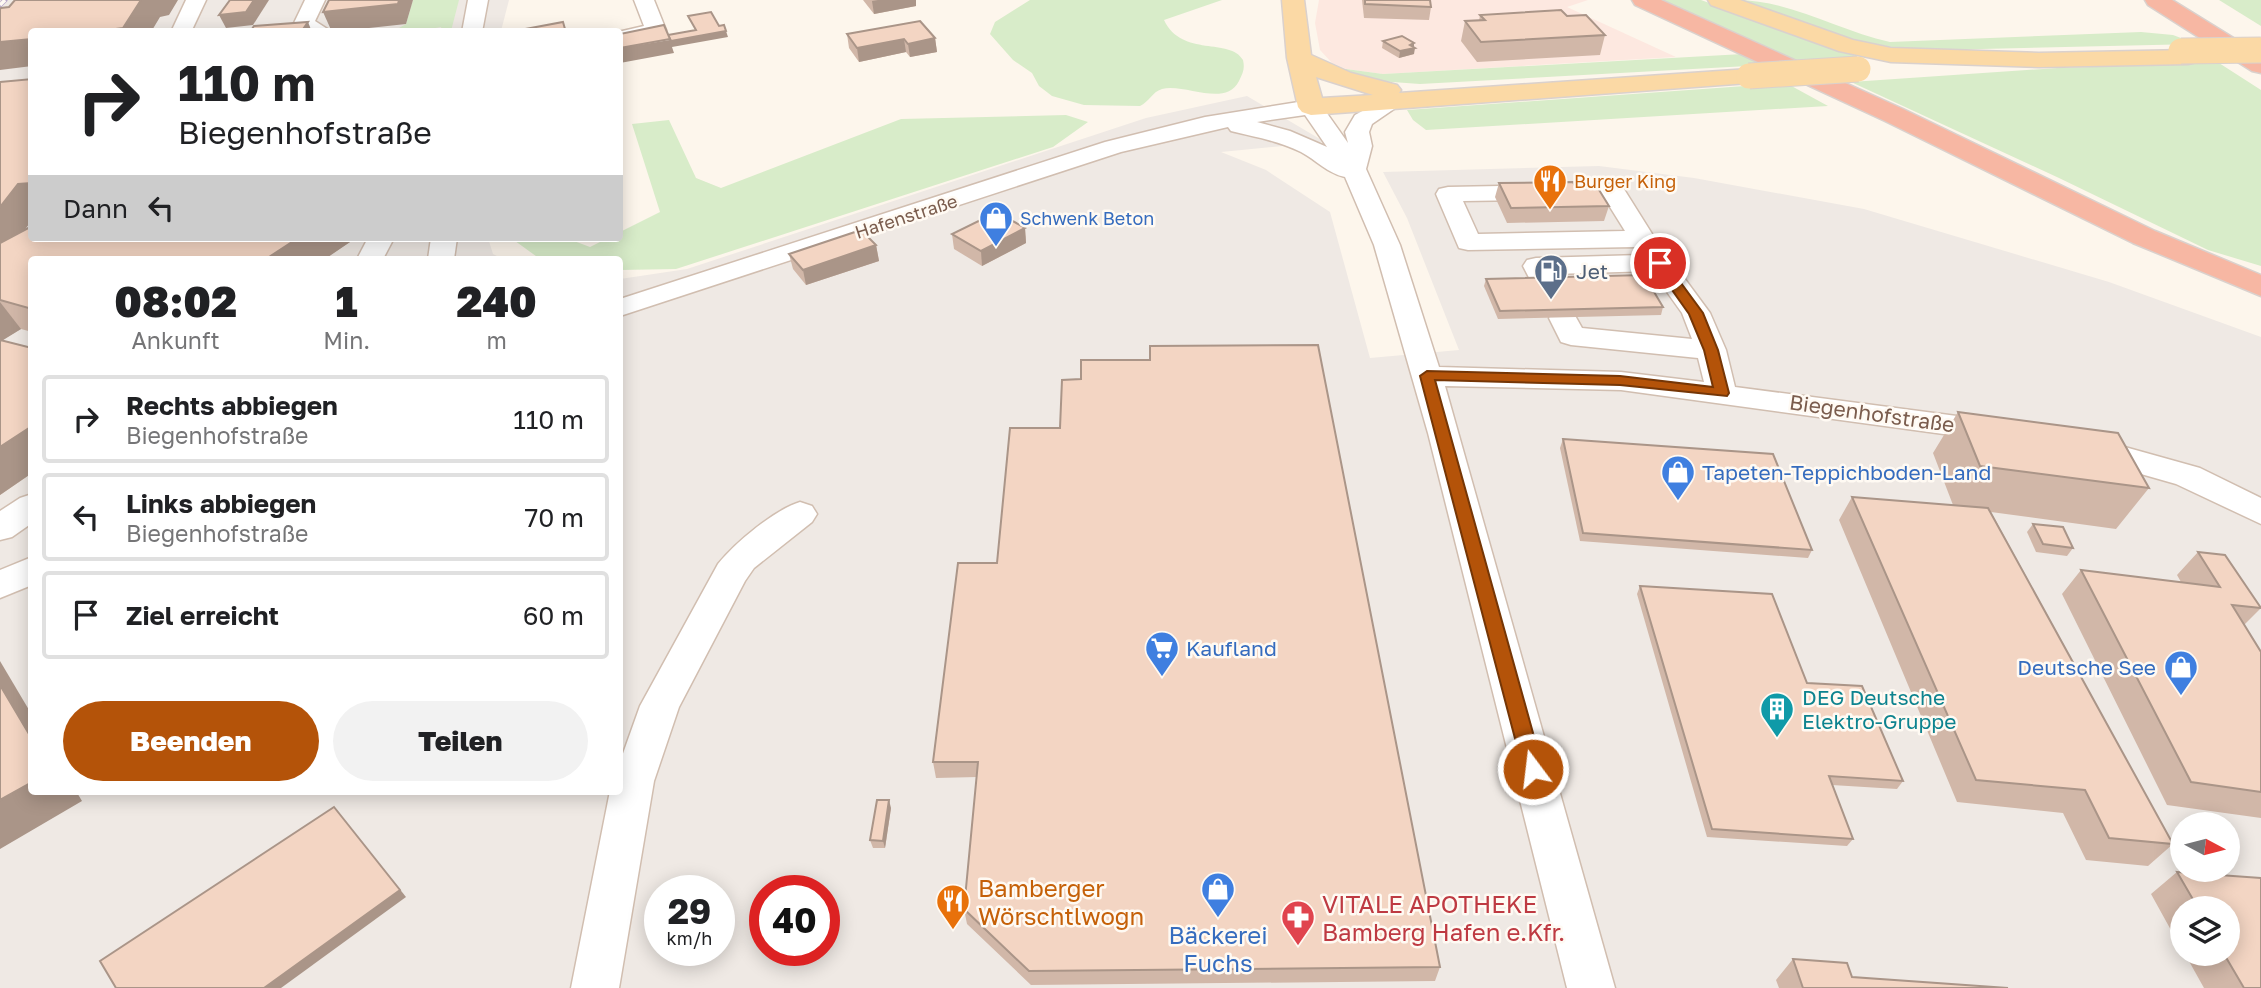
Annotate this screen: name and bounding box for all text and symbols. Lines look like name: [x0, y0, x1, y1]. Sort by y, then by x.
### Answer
text: 110 m: [178, 53, 315, 112]
icon: right: [63, 56, 154, 147]
text: Biegenhofstraße: [178, 113, 432, 151]
restaurant icon: Burger King: [1531, 162, 1569, 211]
place label: Burger King: [1574, 170, 1676, 192]
icon: left: [142, 189, 180, 227]
street label: Hafenstraße: [852, 189, 960, 243]
text: Dann: [63, 193, 128, 224]
shop icon: Schwenk Beton: [977, 199, 1015, 248]
place label: Schwenk Beton: [1020, 207, 1154, 229]
pin: [1630, 233, 1690, 293]
icon: arrive: [1641, 244, 1679, 282]
fuel station icon: Jet: [1532, 252, 1570, 301]
place label: Jet: [1576, 258, 1608, 284]
text: 08:02: [114, 276, 237, 326]
text: 1: [336, 276, 358, 326]
text: 240: [456, 276, 537, 326]
text: Ankunft: [131, 326, 220, 354]
text: Min.: [323, 326, 370, 354]
text: m: [486, 326, 507, 354]
street label: Biegenhofstraße: [1788, 389, 1956, 437]
text: Rechts abbiegen: [126, 390, 338, 421]
icon: right: [67, 400, 105, 438]
text: 110 m: [513, 404, 584, 435]
text: Biegenhofstraße: [126, 421, 308, 449]
shop icon: Tapeten-Teppichboden-Land: [1659, 453, 1697, 502]
place label: Tapeten-Teppichboden-Land: [1702, 459, 1991, 485]
text: Links abbiegen: [126, 488, 316, 519]
icon: left: [67, 498, 105, 536]
text: 70 m: [525, 502, 584, 533]
text: Biegenhofstraße: [126, 519, 308, 547]
icon: arrive: [67, 596, 105, 634]
text: Ziel erreicht: [126, 600, 279, 631]
text: 60 m: [523, 600, 584, 631]
supermarket icon: Kaufland: [1143, 629, 1181, 678]
place label: Kaufland: [1186, 635, 1277, 661]
shop icon: Deutsche See: [2162, 648, 2200, 697]
place label: Deutsche See: [2017, 654, 2156, 680]
place label: DEG Deutsche Elektro-Gruppe: [1802, 684, 1956, 734]
building icon: DEG Deutsche Elektro-Gruppe: [1758, 690, 1796, 739]
button: Beenden: [63, 701, 319, 781]
button: Teilen: [333, 701, 588, 781]
position arrow: [1496, 732, 1570, 806]
north arrow: [2170, 812, 2240, 882]
map controls: [2170, 812, 2240, 966]
shop icon: Bäckerei Fuchs: [1199, 870, 1237, 919]
place label: Bamberger Wörschtlwogn: [978, 873, 1144, 930]
speed limit sign: 40: [749, 875, 840, 966]
restaurant icon: Bamberger Wörschtlwogn: [934, 882, 972, 931]
place label: VITALE APOTHEKE Bamberg Hafen e.Kfr.: [1322, 889, 1565, 946]
text: 29: [668, 890, 711, 932]
button: layers: [2170, 896, 2240, 966]
pharmacy icon: VITALE APOTHEKE Bamberg Hafen e.Kfr.: [1279, 898, 1317, 947]
place label: Bäckerei Fuchs: [1168, 920, 1268, 977]
text: km/h: [667, 927, 712, 949]

